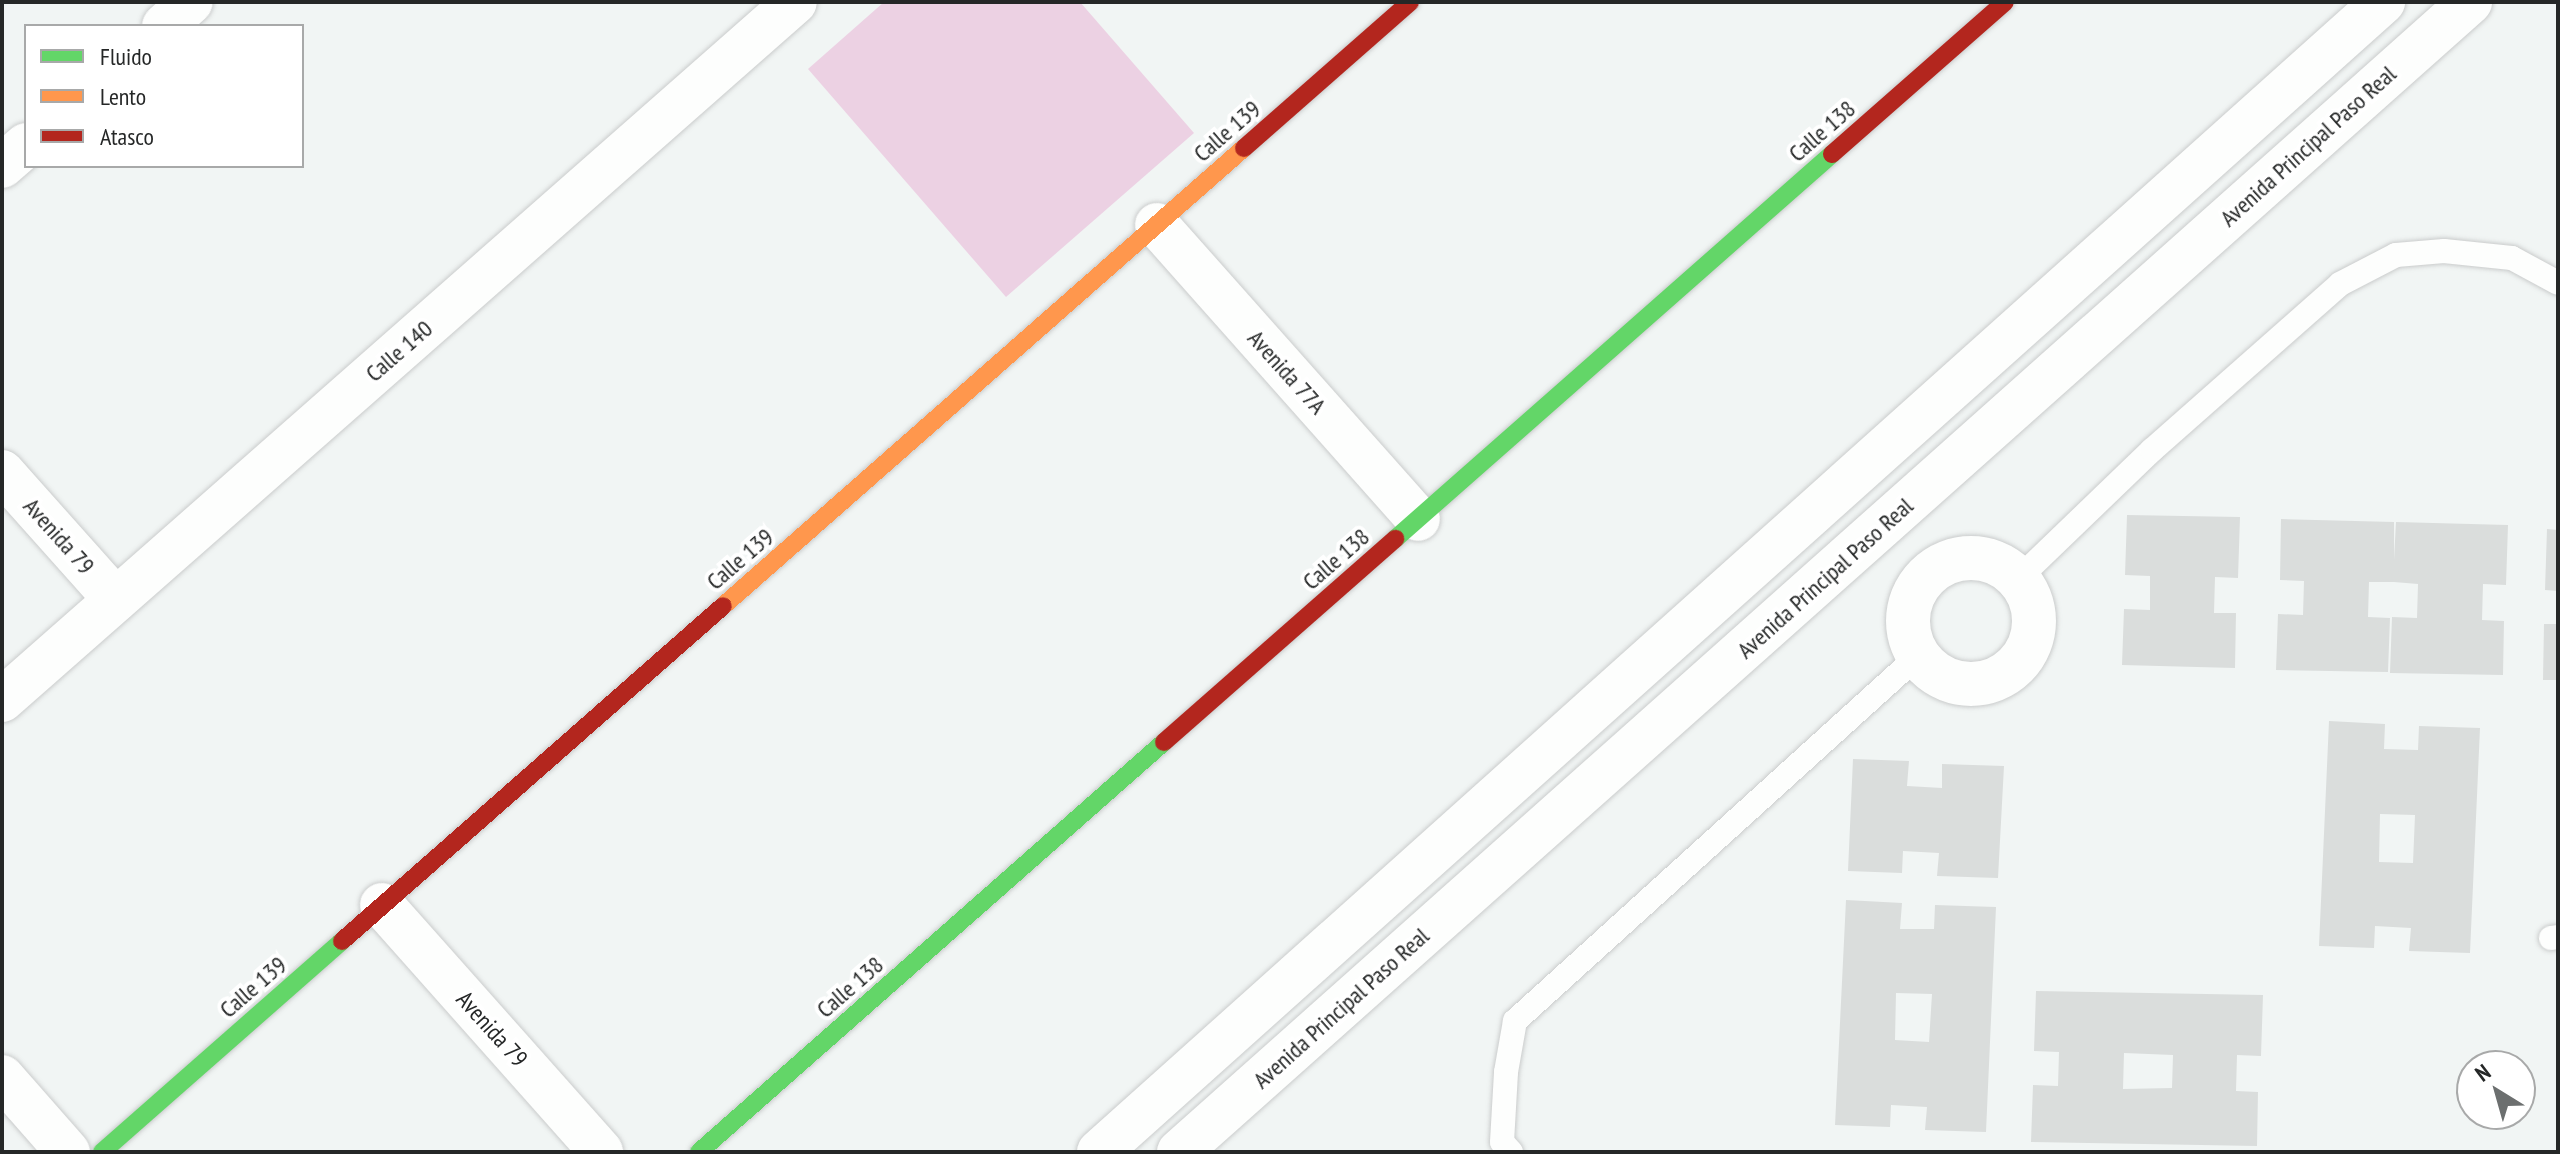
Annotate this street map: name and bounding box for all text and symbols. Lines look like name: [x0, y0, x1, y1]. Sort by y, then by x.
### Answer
legend: [24, 24, 304, 168]
text: Fluido: [100, 41, 152, 72]
street label: Avenida Principal Paso Real: [2214, 59, 2402, 233]
text: Lento: [100, 81, 146, 112]
street label: Calle 139: [1188, 94, 1266, 168]
street label: Calle 138: [1783, 94, 1861, 168]
text: Atasco: [100, 121, 154, 152]
street label: Calle 140: [360, 314, 438, 388]
street label: Avenida 77A: [1242, 324, 1332, 420]
street label: Avenida Principal Paso Real: [1731, 491, 1919, 665]
street label: Avenida 79: [17, 492, 101, 580]
street label: Calle 139: [701, 522, 779, 596]
street label: Calle 138: [1297, 522, 1375, 596]
street label: Avenida Principal Paso Real: [1247, 921, 1435, 1095]
street label: Calle 139: [214, 950, 292, 1024]
street label: Calle 138: [811, 950, 889, 1024]
street label: Avenida 79: [450, 985, 534, 1073]
north arrow: [2456, 1050, 2536, 1130]
text: N: [2470, 1058, 2496, 1087]

